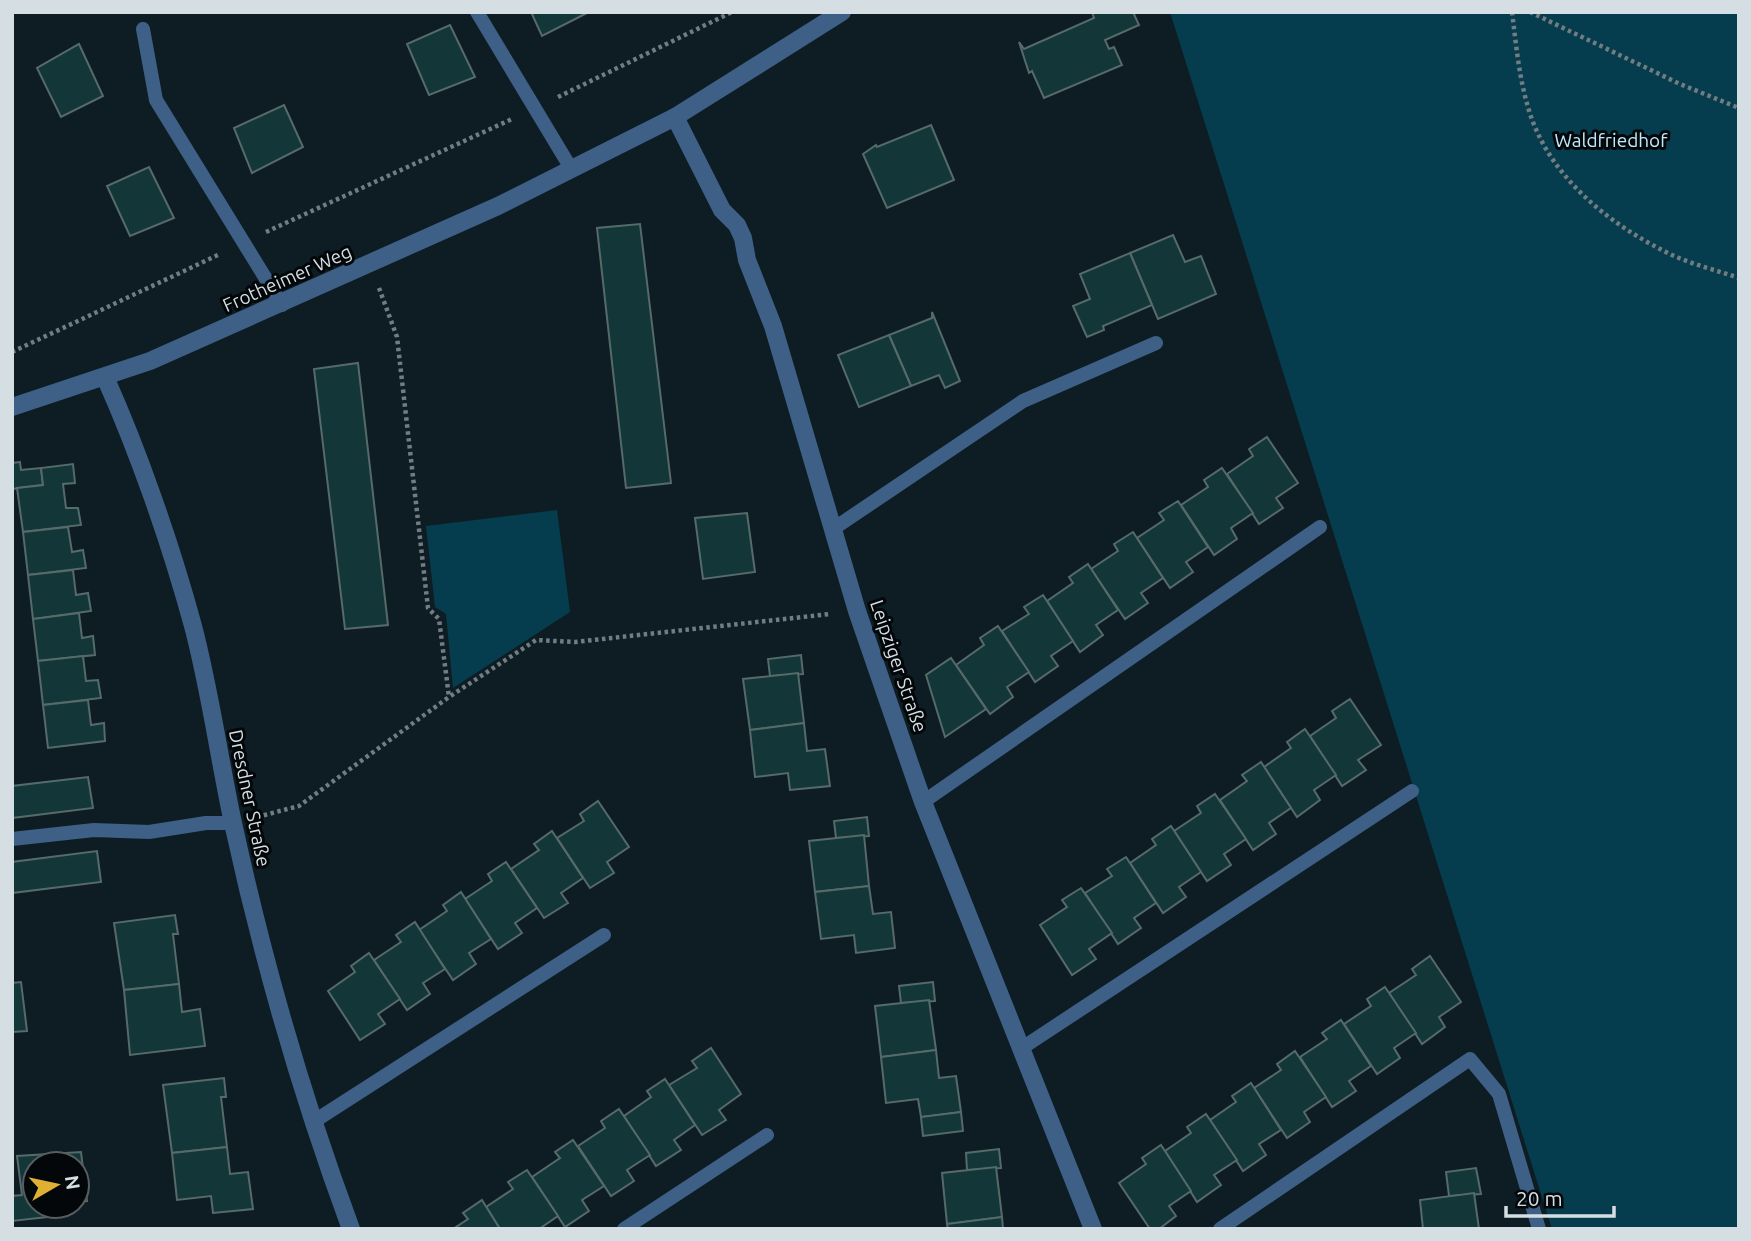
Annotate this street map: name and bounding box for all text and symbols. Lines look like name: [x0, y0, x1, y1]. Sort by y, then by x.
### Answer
park label: Waldfriedhof: [1555, 129, 1668, 151]
street label: Frotheimer Weg: [219, 240, 355, 316]
street label: Leipziger Straße: [866, 597, 932, 735]
street label: Dresdner Straße: [225, 727, 275, 869]
north arrow: [21, 1150, 91, 1220]
text: N: [61, 1174, 85, 1191]
scale bar: [1506, 1174, 1614, 1218]
text: 20 m: [1516, 1186, 1563, 1210]

